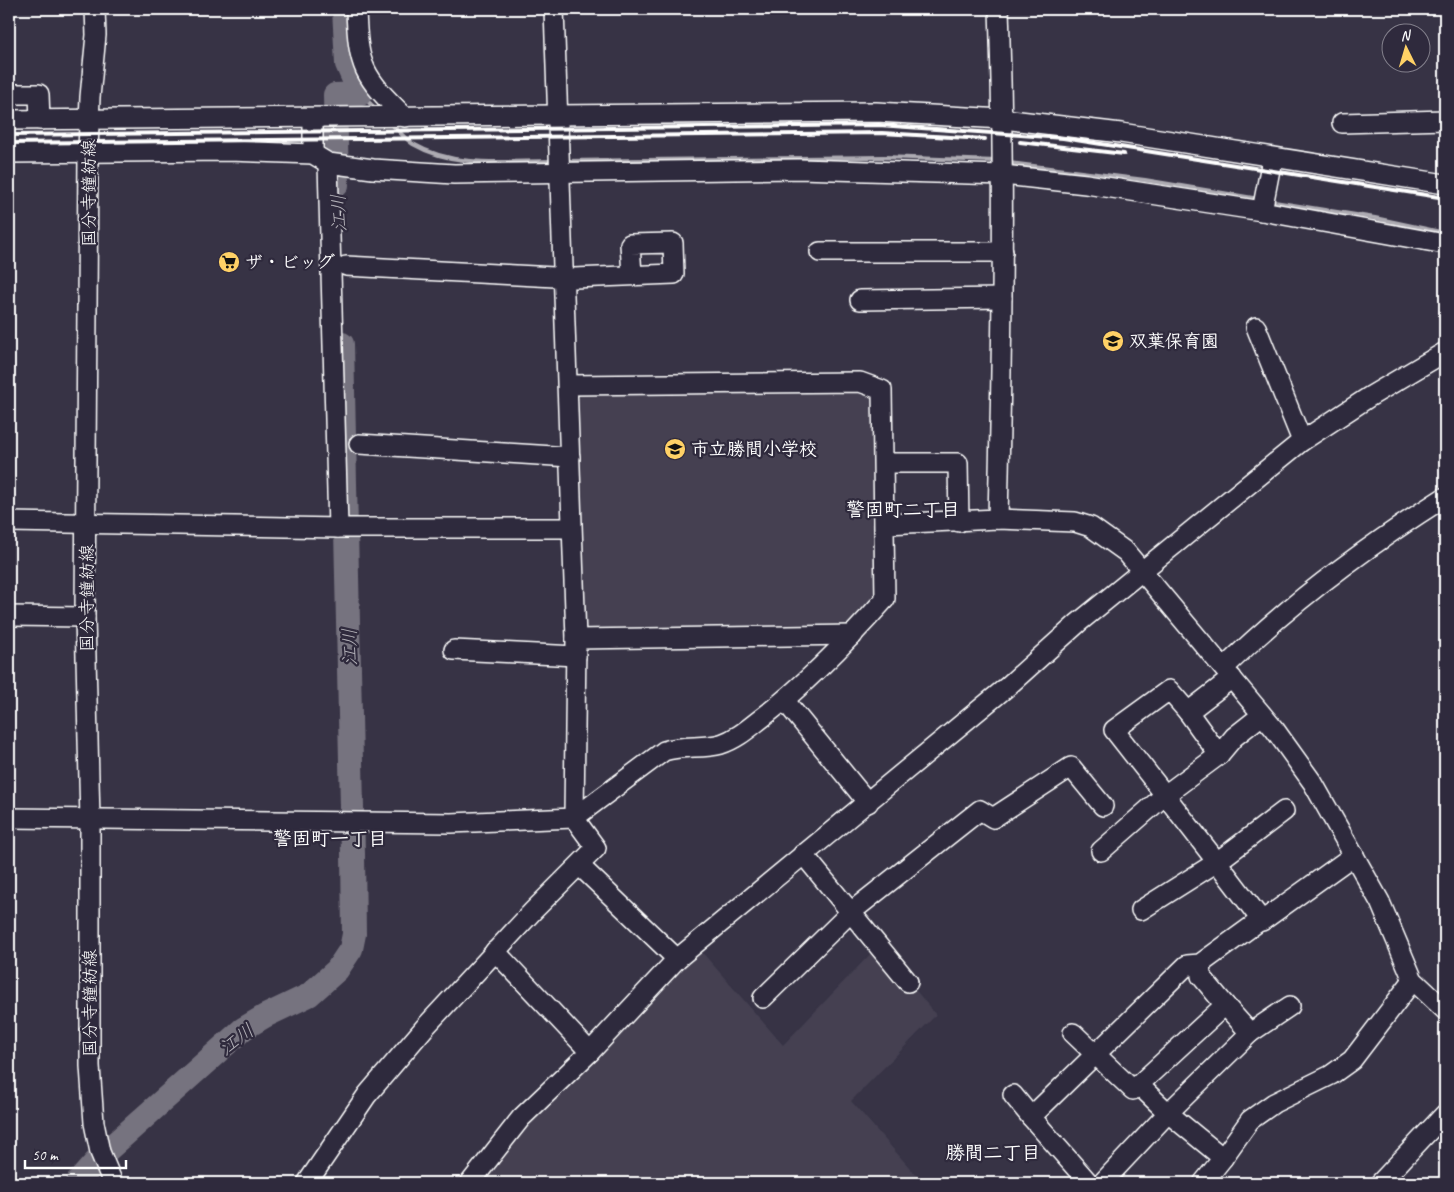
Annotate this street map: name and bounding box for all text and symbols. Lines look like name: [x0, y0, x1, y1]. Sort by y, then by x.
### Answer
north arrow: [1382, 22, 1432, 72]
text: N: [1400, 26, 1412, 44]
street label: 国分寺鐘紡線: [78, 139, 100, 247]
water label: 江川: [326, 194, 352, 232]
supermarket icon: ザ・ビッグ: [217, 250, 241, 274]
place label: ザ・ビッグ: [245, 251, 335, 273]
school or university icon: 双葉保育園: [1101, 329, 1125, 353]
place label: 双葉保育園: [1129, 330, 1219, 352]
school or university icon: 市立勝間小学校: [663, 437, 687, 461]
place label: 市立勝間小学校: [691, 438, 817, 460]
district label: 警固町二丁目: [846, 498, 960, 522]
street label: 国分寺鐘紡線: [76, 544, 98, 652]
water label: 江川: [338, 628, 362, 666]
district label: 警固町一丁目: [273, 827, 387, 851]
street label: 国分寺鐘紡線: [79, 949, 101, 1057]
water label: 江川: [214, 1019, 259, 1061]
scale bar: [25, 1137, 126, 1169]
district label: 勝間二丁目: [945, 1141, 1041, 1165]
text: 50 m: [32, 1146, 59, 1165]

